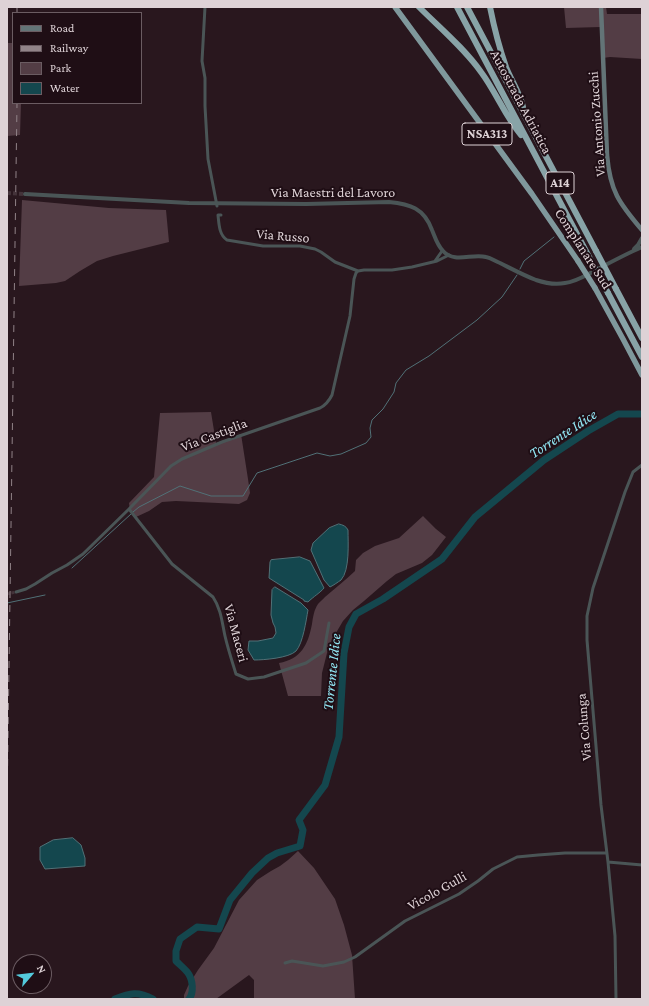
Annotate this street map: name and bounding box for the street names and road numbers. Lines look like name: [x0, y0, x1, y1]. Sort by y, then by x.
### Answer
street label: Autostrada Adriatica: [486, 47, 556, 157]
street label: Via Antonio Zucchi: [585, 71, 609, 177]
road number: NSA313: [462, 123, 512, 145]
road number: A14: [546, 172, 574, 194]
street label: Via Maestri del Lavoro: [271, 185, 395, 201]
street label: Complanare Sud: [551, 206, 615, 292]
street label: Via Russo: [256, 225, 310, 247]
street label: Via Castiglia: [179, 415, 249, 455]
street label: Via Maceri: [220, 602, 252, 664]
street label: Via Colunga: [573, 693, 595, 761]
street label: Vicolo Gulli: [405, 868, 469, 914]

